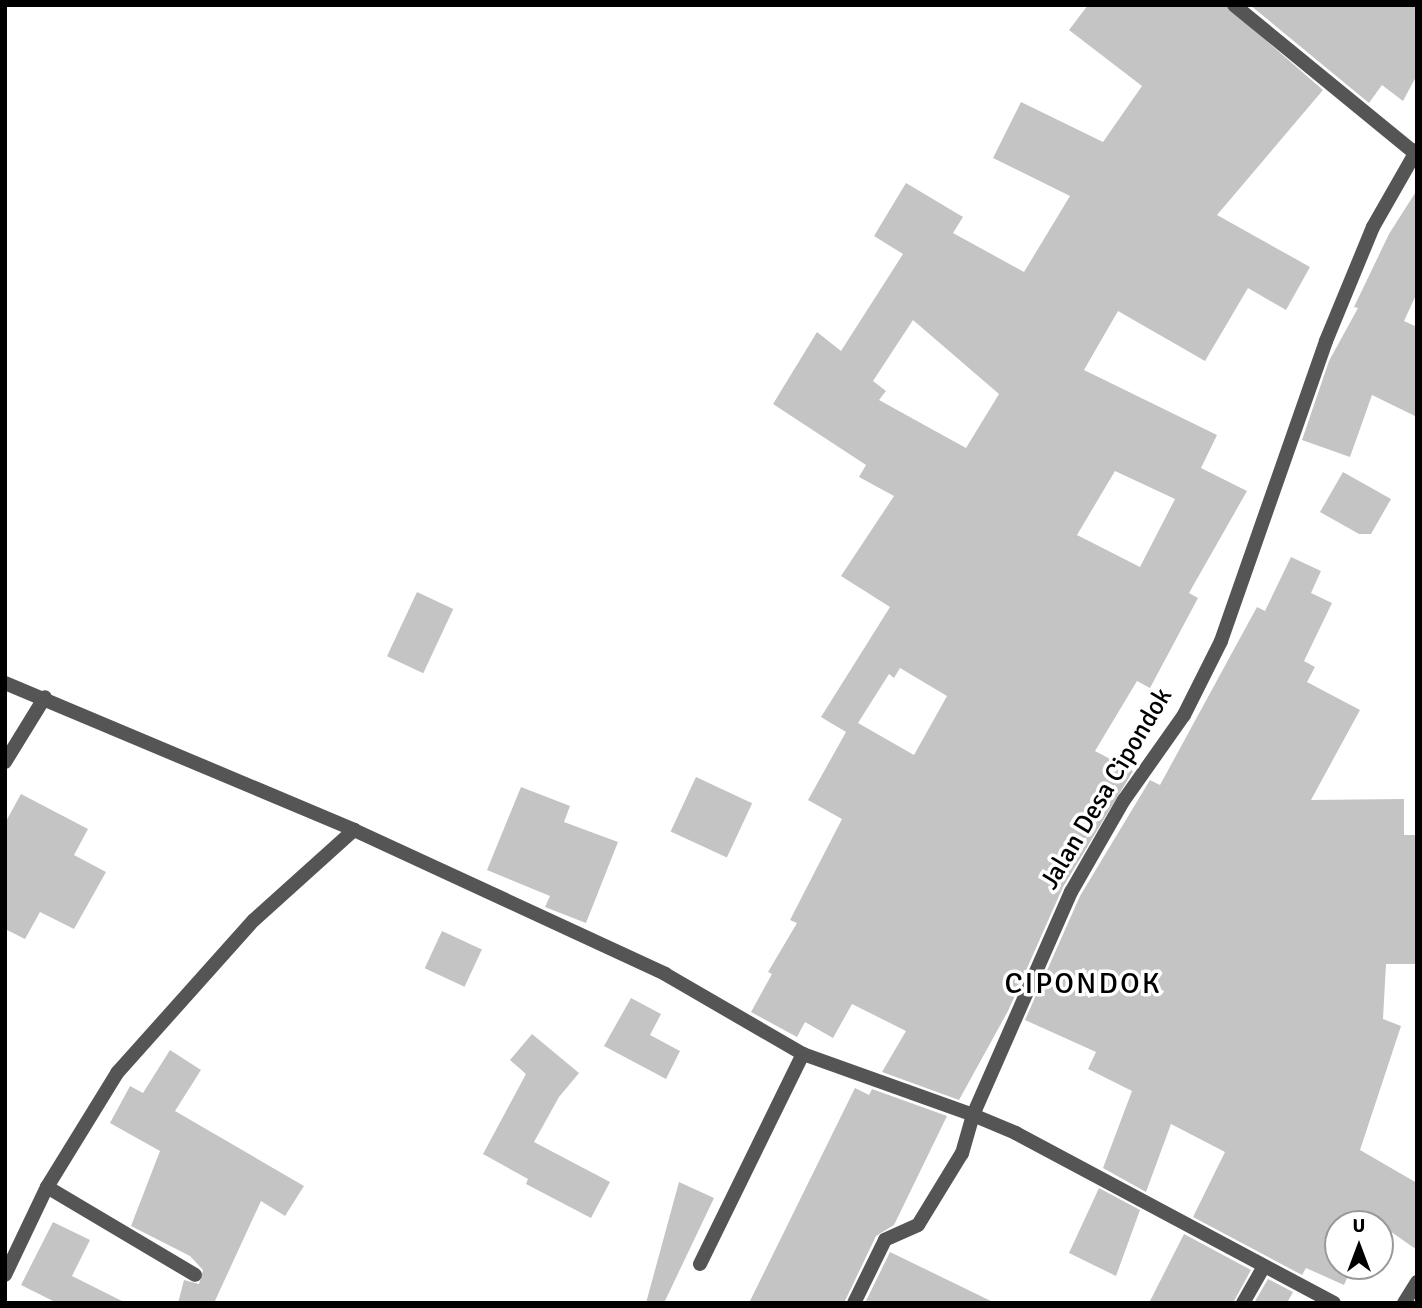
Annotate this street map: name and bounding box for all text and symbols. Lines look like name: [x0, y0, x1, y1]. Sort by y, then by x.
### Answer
street label: Jalan Desa Cipondok: [1034, 683, 1180, 895]
district label: CIPONDOK: [1005, 966, 1161, 1002]
north arrow: [1324, 1210, 1394, 1280]
text: U: [1353, 1214, 1365, 1238]

